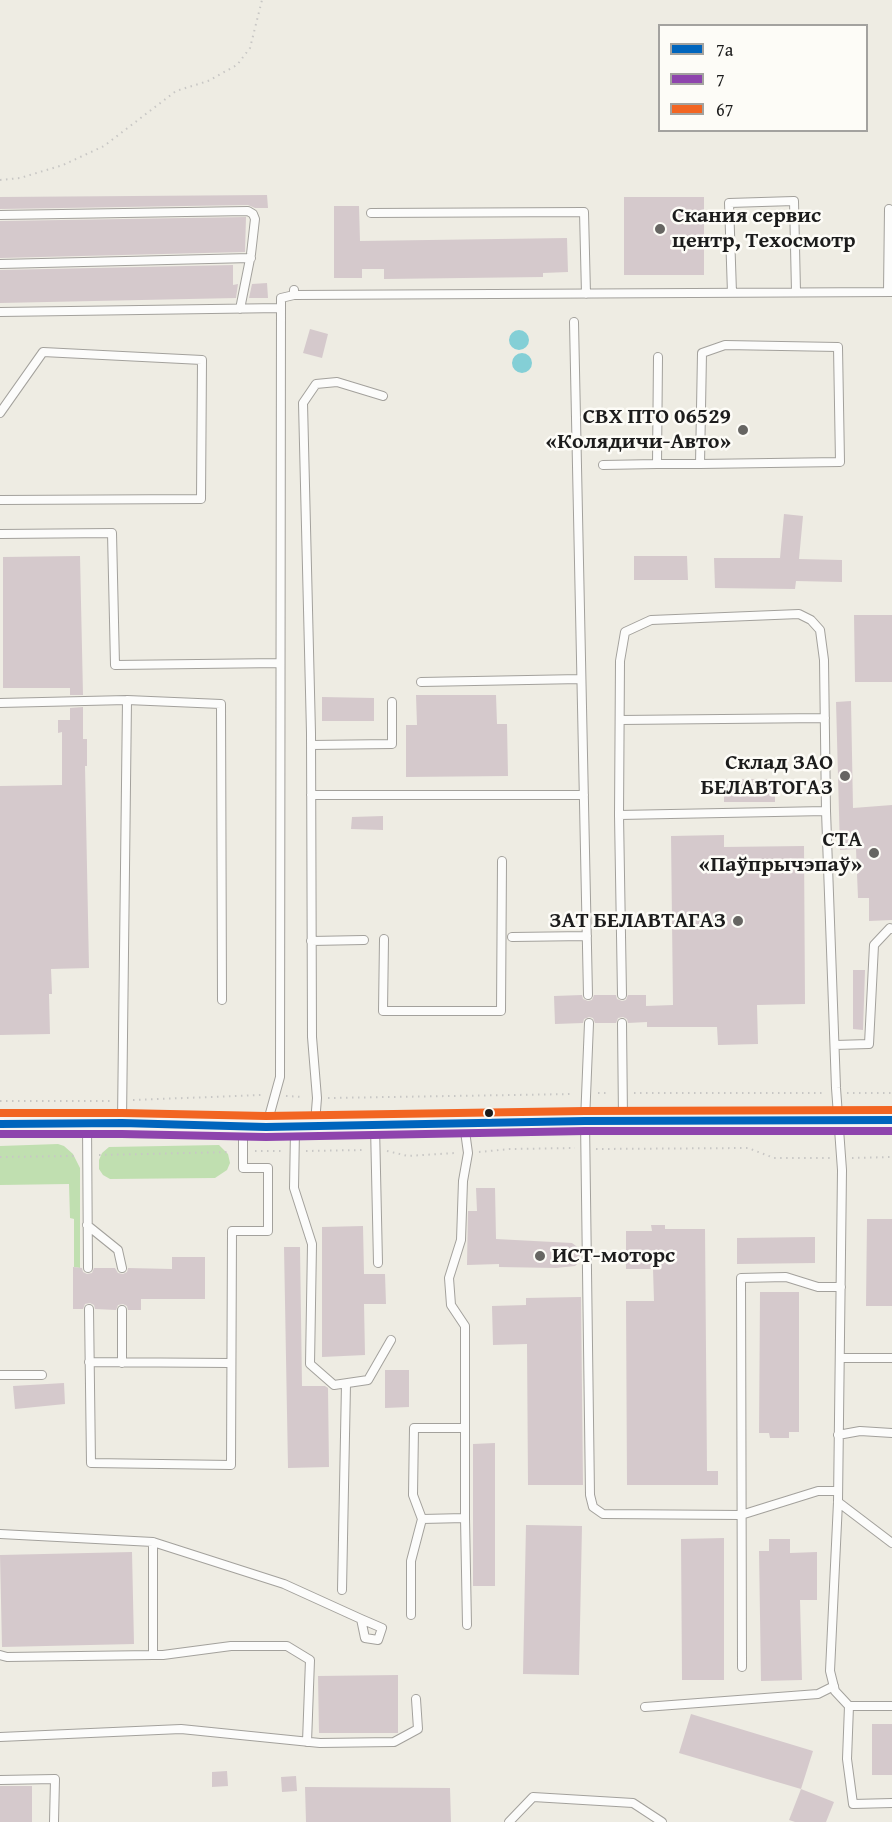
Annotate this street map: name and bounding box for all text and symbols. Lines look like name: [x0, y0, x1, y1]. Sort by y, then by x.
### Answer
legend: [658, 24, 868, 132]
text: 7а: [716, 36, 733, 63]
text: 7: [716, 66, 725, 93]
text: 67: [716, 96, 733, 123]
place label: Скания сервис центр, Техосмотр: [672, 203, 855, 254]
marker: Скания сервис центр, Техосмотр: [653, 222, 667, 236]
place label: СВХ ПТО 06529 «Колядичи-Авто»: [546, 404, 731, 456]
marker: СВХ ПТО 06529 «Колядичи-Авто»: [736, 423, 750, 437]
place label: Склад ЗАО БЕЛАВТОГАЗ: [701, 750, 833, 802]
marker: Склад ЗАО БЕЛАВТОГАЗ: [838, 769, 852, 783]
place label: СТА «Паўпрычэпаў»: [699, 827, 862, 878]
marker: СТА «Паўпрычэпаў»: [867, 846, 881, 860]
place label: ЗАТ БЕЛАВТАГАЗ: [549, 908, 726, 934]
marker: ЗАТ БЕЛАВТАГАЗ: [731, 914, 745, 928]
unlabelled marker: [483, 1107, 495, 1119]
place label: ИСТ-моторс: [552, 1243, 675, 1269]
marker: ИСТ-моторс: [533, 1249, 547, 1263]

